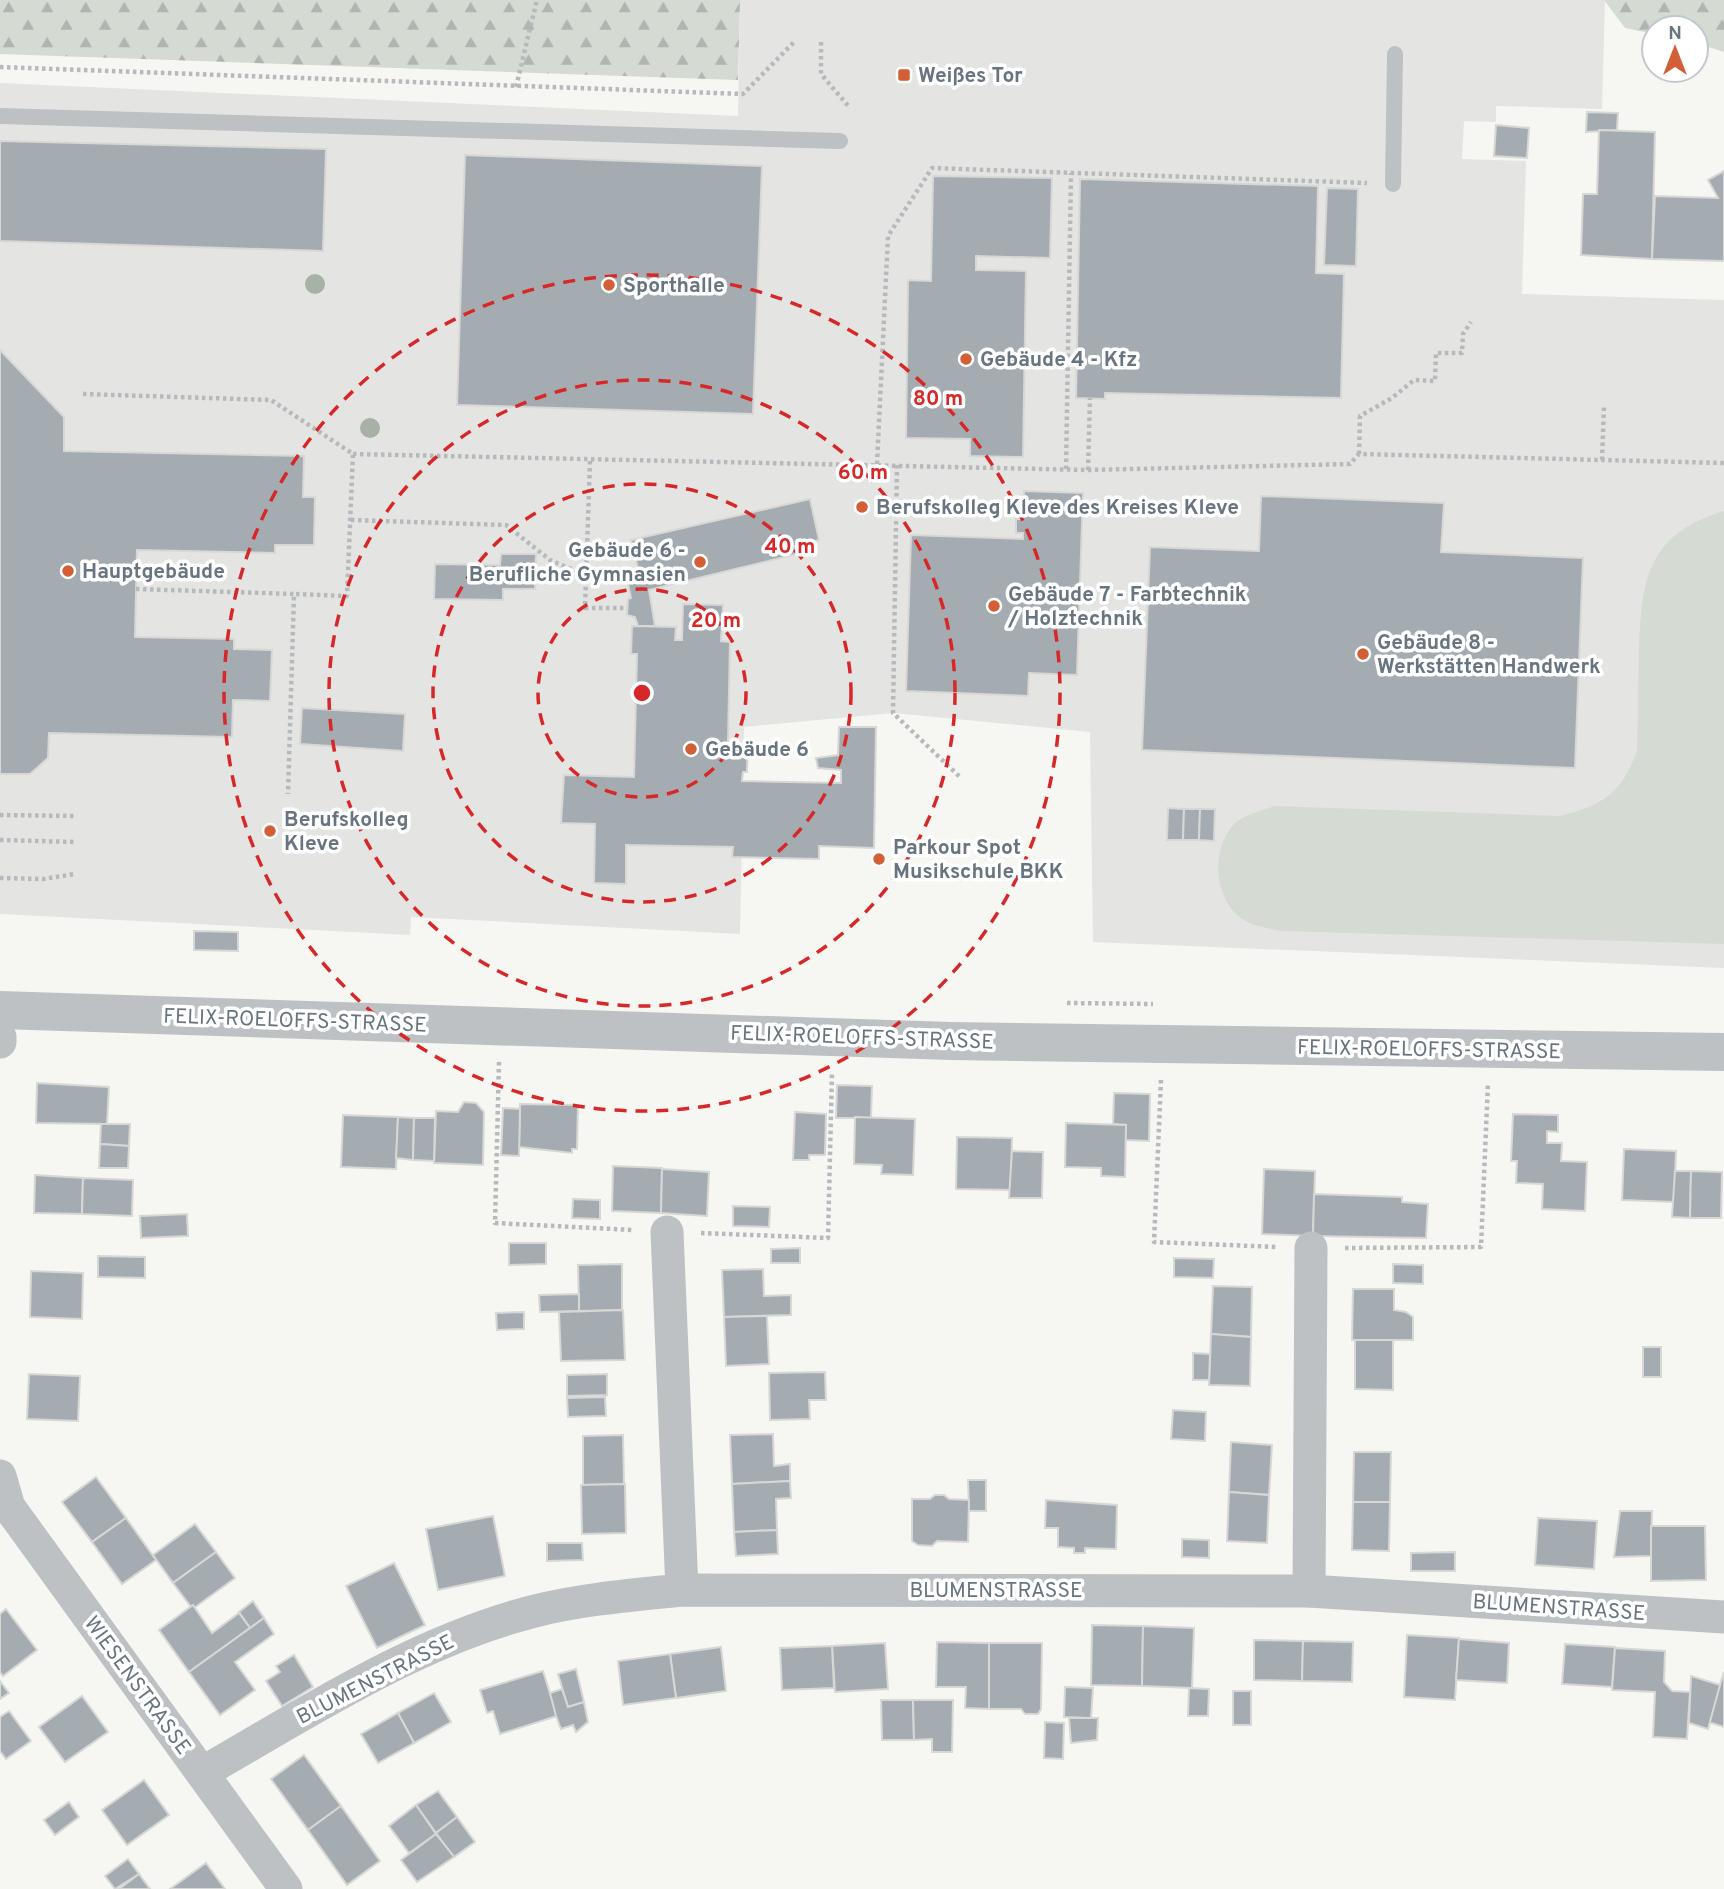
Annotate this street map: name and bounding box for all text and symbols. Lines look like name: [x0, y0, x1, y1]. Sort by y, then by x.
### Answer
north arrow: [1640, 14, 1710, 84]
text: N: [1668, 22, 1682, 46]
place label: Weißes Tor: [918, 63, 1023, 90]
marker: Weißes Tor: [896, 67, 912, 83]
place label: Sporthalle: [623, 273, 725, 300]
marker: Sporthalle: [601, 277, 617, 293]
place label: Gebäude 4 - Kfz: [980, 347, 1137, 374]
marker: Gebäude 4 - Kfz: [958, 351, 974, 367]
text: 80 m: [913, 386, 963, 413]
text: 60 m: [838, 460, 888, 487]
place label: Berufskolleg Kleve des Kreises Kleve: [876, 495, 1239, 522]
marker: Berufskolleg Kleve des Kreises Kleve: [854, 499, 870, 515]
text: 40 m: [765, 534, 815, 561]
place label: Gebäude 6 - Berufliche Gymnasien: [469, 538, 686, 589]
marker: Gebäude 6 - Berufliche Gymnasien: [692, 554, 708, 570]
place label: Hauptgebäude: [82, 559, 225, 586]
marker: Hauptgebäude: [60, 563, 76, 579]
place label: Gebäude 7 - Farbtechnik / Holztechnik: [1007, 582, 1247, 633]
marker: Gebäude 7 - Farbtechnik / Holztechnik: [986, 598, 1002, 614]
text: 20 m: [691, 608, 741, 635]
place label: Gebäude 8 - Werkstätten Handwerk: [1377, 630, 1601, 681]
marker: Gebäude 8 - Werkstätten Handwerk: [1355, 646, 1371, 662]
centre of rings: [630, 681, 654, 705]
place label: Gebäude 6: [705, 737, 809, 764]
marker: Gebäude 6: [683, 741, 699, 757]
place label: Berufskolleg Kleve: [284, 807, 409, 858]
marker: Berufskolleg Kleve: [262, 823, 278, 839]
place label: Parkour Spot Musikschule BKK: [893, 835, 1064, 886]
marker: Parkour Spot Musikschule BKK: [871, 851, 887, 867]
street label: FELIX-ROELOFFS-STRASSE: [163, 1003, 427, 1040]
street label: FELIX-ROELOFFS-STRASSE: [730, 1020, 994, 1057]
street label: FELIX-ROELOFFS-STRASSE: [1297, 1035, 1561, 1066]
street label: BLUMENSTRASSE: [909, 1578, 1083, 1605]
street label: BLUMENSTRASSE: [1472, 1589, 1646, 1628]
street label: WIESENSTRASSE: [77, 1611, 196, 1761]
street label: BLUMENSTRASSE: [292, 1629, 459, 1732]

